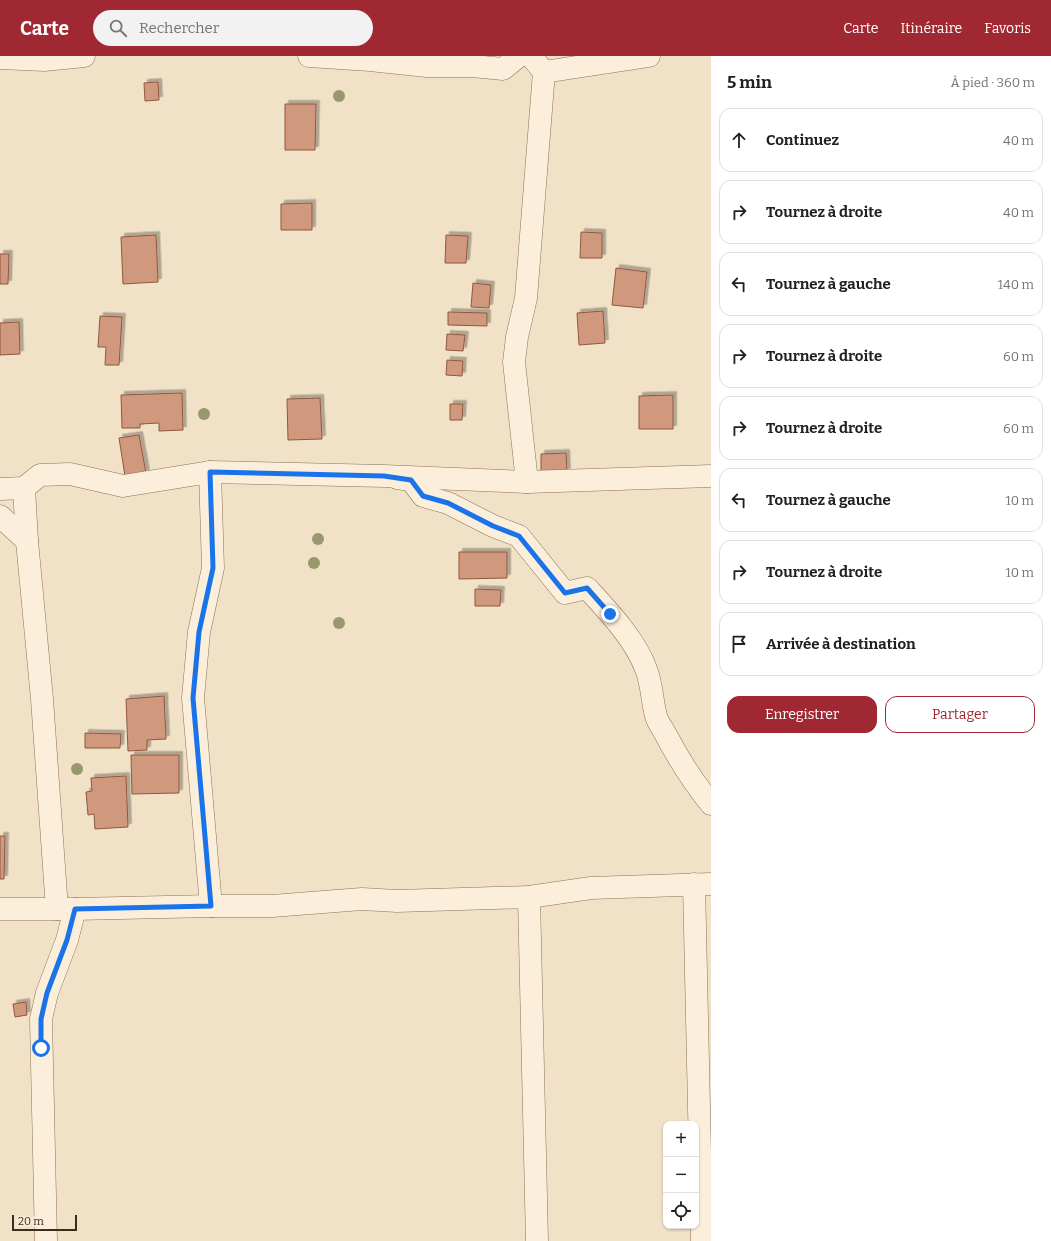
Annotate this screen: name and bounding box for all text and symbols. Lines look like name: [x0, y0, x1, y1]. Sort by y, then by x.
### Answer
search box: [93, 10, 373, 46]
text: Carte: [20, 17, 69, 40]
icon: search: [107, 17, 129, 39]
text: Rechercher: [139, 19, 219, 37]
text: Carte: [843, 20, 878, 37]
text: Itinéraire: [900, 20, 962, 37]
text: Favoris: [984, 20, 1031, 37]
text: 5 min: [727, 72, 772, 93]
text: À pied · 360 m: [950, 75, 1035, 90]
icon: ahead: [728, 129, 750, 151]
text: Continuez: [766, 131, 839, 149]
text: 40 m: [1003, 133, 1034, 148]
icon: right: [728, 201, 750, 223]
text: Tournez à droite: [766, 203, 882, 221]
text: 40 m: [1003, 205, 1034, 220]
icon: left: [728, 273, 750, 295]
text: Tournez à gauche: [766, 275, 891, 293]
text: 140 m: [998, 277, 1034, 292]
icon: right: [728, 345, 750, 367]
text: Tournez à droite: [766, 347, 882, 365]
text: 60 m: [1003, 349, 1034, 364]
icon: right: [728, 417, 750, 439]
text: Tournez à droite: [766, 419, 882, 437]
text: 60 m: [1003, 421, 1034, 436]
icon: left: [728, 489, 750, 511]
text: Tournez à gauche: [766, 491, 891, 509]
text: 10 m: [1005, 493, 1034, 508]
icon: right: [728, 561, 750, 583]
text: Tournez à droite: [766, 563, 882, 581]
text: 10 m: [1005, 565, 1034, 580]
route end: [601, 605, 619, 623]
icon: arrive: [728, 633, 750, 655]
text: Arrivée à destination: [766, 635, 916, 653]
button: Enregistrer: [727, 696, 877, 733]
button: Partager: [885, 696, 1035, 733]
route start: [32, 1039, 50, 1057]
map controls: [663, 1121, 699, 1229]
button: +: [663, 1121, 699, 1157]
button: −: [663, 1157, 699, 1193]
button: locate: [663, 1193, 699, 1229]
scale bar: [12, 1213, 77, 1232]
text: 20 m: [18, 1215, 44, 1228]

